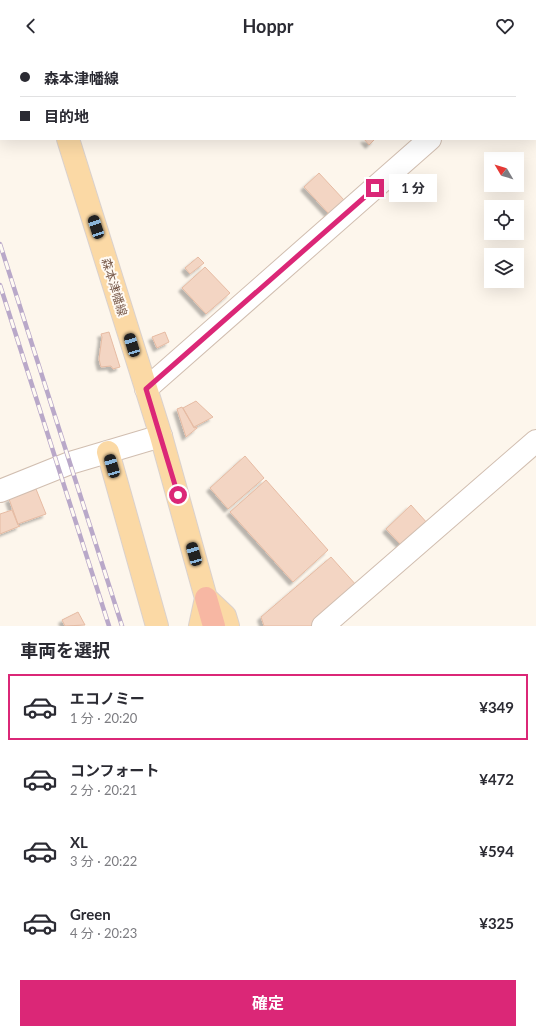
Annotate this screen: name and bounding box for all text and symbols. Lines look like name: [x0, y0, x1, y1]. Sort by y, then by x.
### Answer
icon: back: [20, 15, 42, 37]
text: Hoppr: [242, 15, 294, 37]
icon: heart: [494, 15, 516, 37]
text: 森本津幡線: [44, 69, 119, 87]
text: 目的地: [44, 107, 89, 125]
north arrow: [484, 152, 524, 192]
map controls: [484, 152, 524, 288]
callout: 1 分: [389, 174, 437, 202]
route end: [366, 179, 384, 197]
text: 1 分: [401, 180, 425, 196]
button: locate: [484, 200, 524, 240]
car: [87, 214, 105, 240]
button: layers: [484, 248, 524, 288]
street label: 森本津幡線: [99, 256, 130, 318]
car: [123, 332, 141, 358]
car: [103, 453, 121, 479]
route start: [169, 486, 187, 504]
car: [185, 541, 203, 567]
text: 車両を選択: [20, 639, 110, 661]
icon: car: [22, 689, 58, 725]
text: エコノミー: [70, 689, 145, 707]
text: ¥349: [479, 698, 514, 716]
text: 1 分 · 20:20: [70, 710, 137, 726]
icon: car: [22, 761, 58, 797]
text: コンフォート: [70, 761, 160, 779]
text: ¥472: [479, 770, 514, 788]
text: 2 分 · 20:21: [70, 782, 137, 798]
icon: car: [22, 833, 58, 869]
text: XL: [70, 833, 88, 851]
text: ¥594: [479, 842, 514, 860]
text: 3 分 · 20:22: [70, 853, 137, 869]
icon: car: [22, 905, 58, 941]
text: Green: [70, 905, 111, 923]
text: ¥325: [479, 914, 514, 932]
text: 4 分 · 20:23: [70, 925, 137, 941]
button: 確定: [20, 980, 516, 1026]

